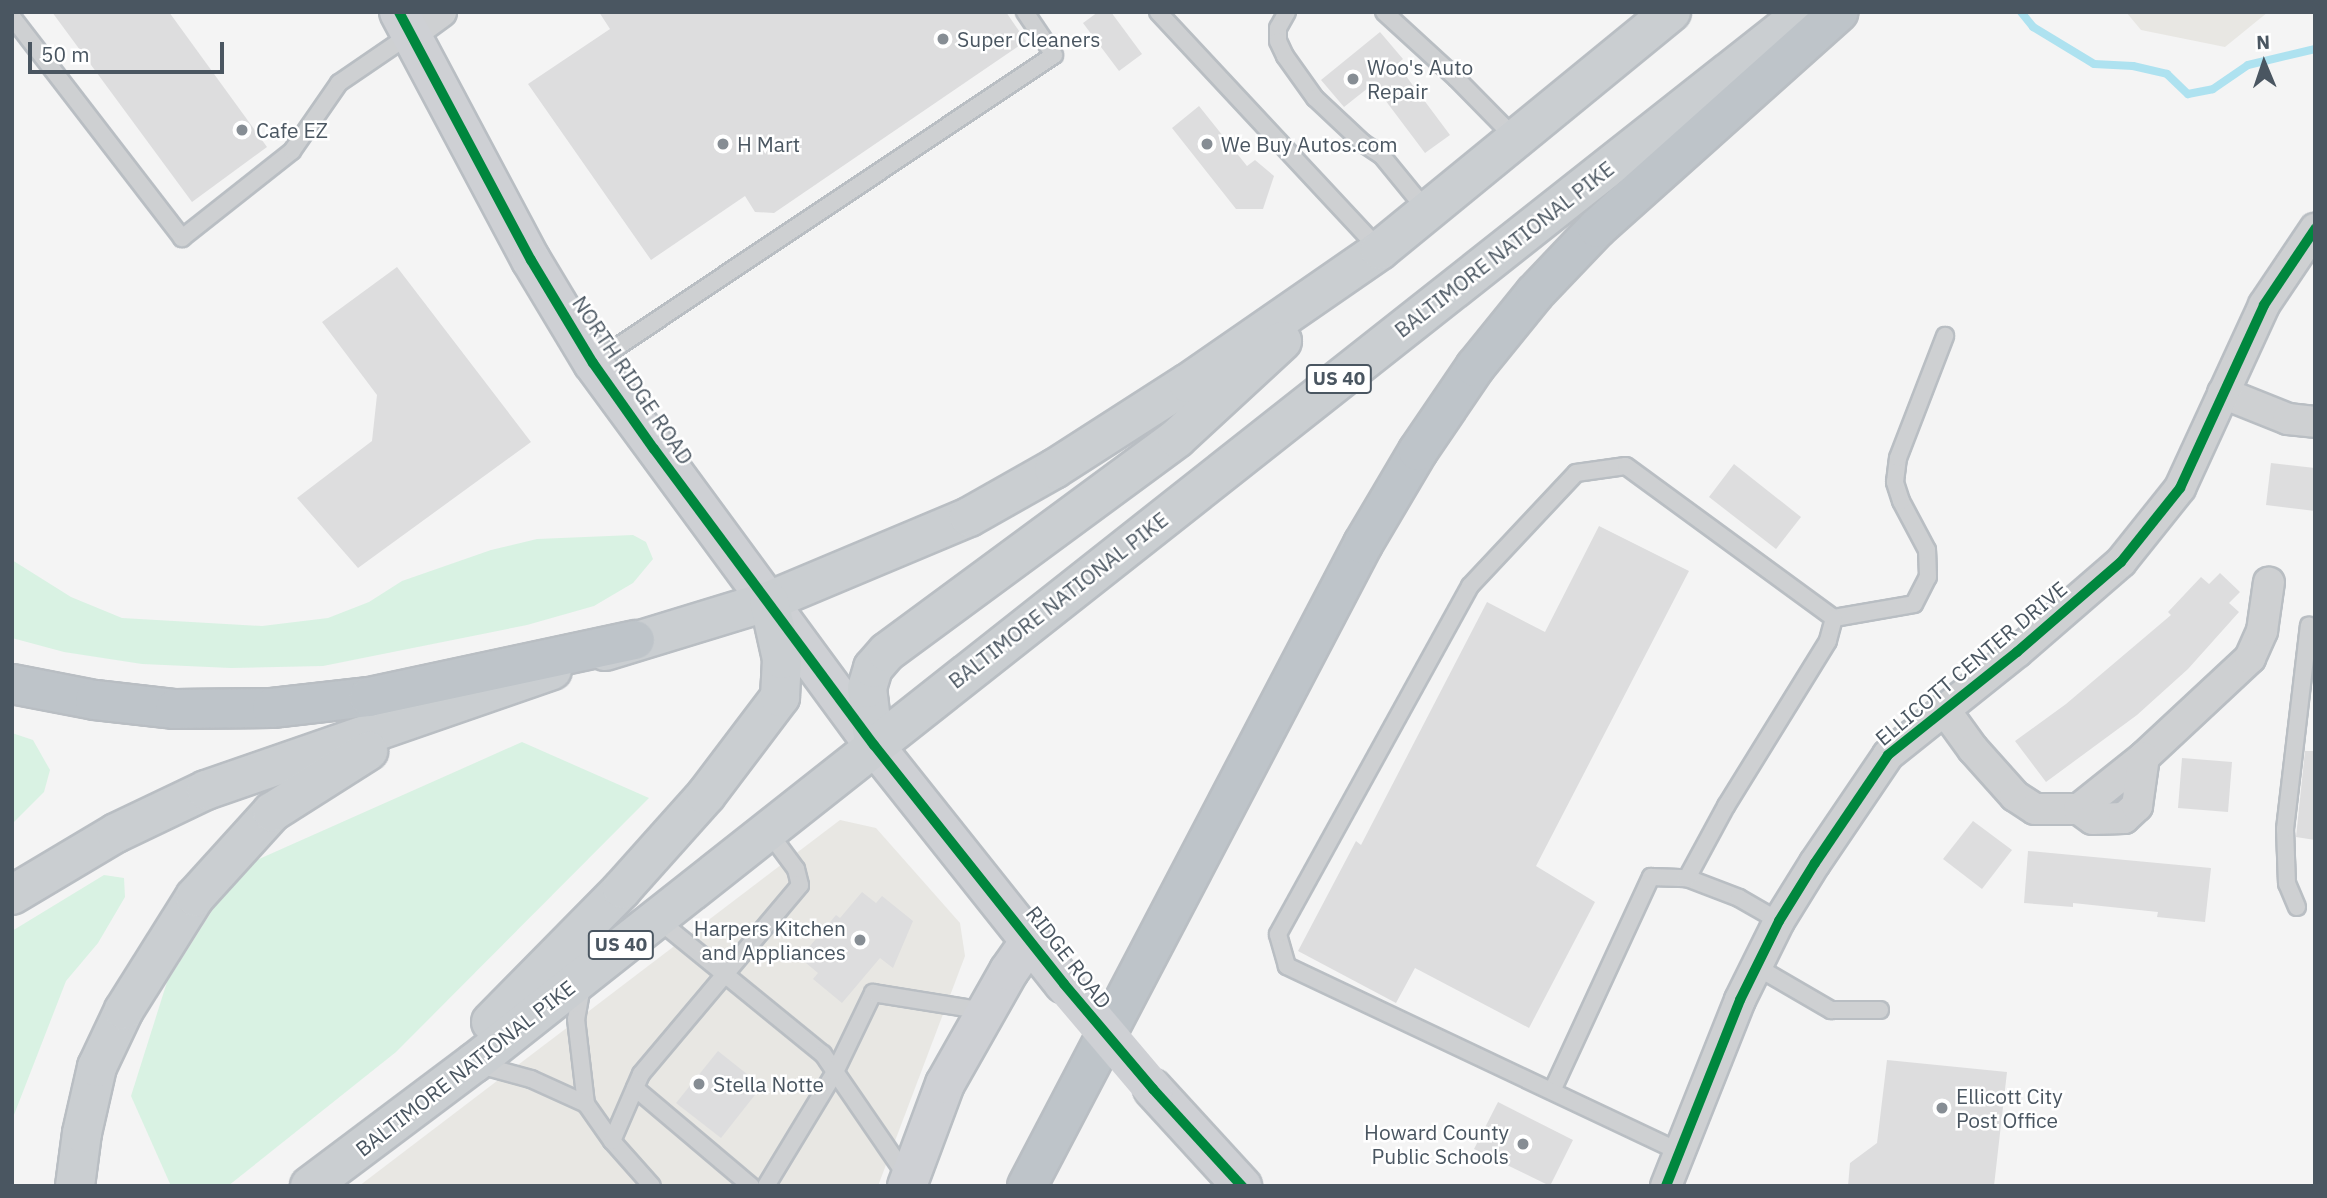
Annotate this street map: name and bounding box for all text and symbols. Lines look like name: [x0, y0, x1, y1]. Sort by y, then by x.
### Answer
place label: Super Cleaners: [957, 26, 1100, 52]
scale bar: [32, 28, 228, 72]
north arrow: [2229, 28, 2299, 98]
text: N: [2256, 30, 2271, 54]
marker: Super Cleaners: [935, 31, 951, 47]
text: 50 m: [41, 40, 90, 68]
place label: Woo's Auto Repair: [1367, 54, 1473, 104]
marker: Woo's Auto Repair: [1345, 71, 1361, 87]
place label: Cafe EZ: [256, 117, 328, 143]
marker: Cafe EZ: [234, 122, 250, 138]
place label: H Mart: [737, 131, 800, 157]
place label: We Buy Autos.com: [1221, 131, 1398, 157]
marker: H Mart: [715, 136, 731, 152]
marker: We Buy Autos.com: [1199, 136, 1215, 152]
street label: BALTIMORE NATIONAL PIKE: [1389, 156, 1619, 342]
street label: NORTH RIDGE ROAD: [567, 291, 699, 469]
road number: US 40: [1306, 364, 1372, 394]
street label: BALTIMORE NATIONAL PIKE: [943, 507, 1173, 693]
street label: ELLICOTT CENTER DRIVE: [1870, 576, 2072, 750]
street label: RIDGE ROAD: [1021, 901, 1117, 1013]
place label: Harpers Kitchen and Appliances: [694, 915, 846, 965]
road number: US 40: [588, 930, 654, 960]
marker: Harpers Kitchen and Appliances: [852, 932, 868, 948]
street label: BALTIMORE NATIONAL PIKE: [350, 975, 580, 1161]
place label: Stella Notte: [713, 1071, 824, 1097]
marker: Stella Notte: [691, 1076, 707, 1092]
place label: Ellicott City Post Office: [1956, 1083, 2063, 1133]
marker: Ellicott City Post Office: [1934, 1100, 1950, 1116]
place label: Howard County Public Schools: [1364, 1119, 1509, 1169]
marker: Howard County Public Schools: [1515, 1136, 1531, 1152]

